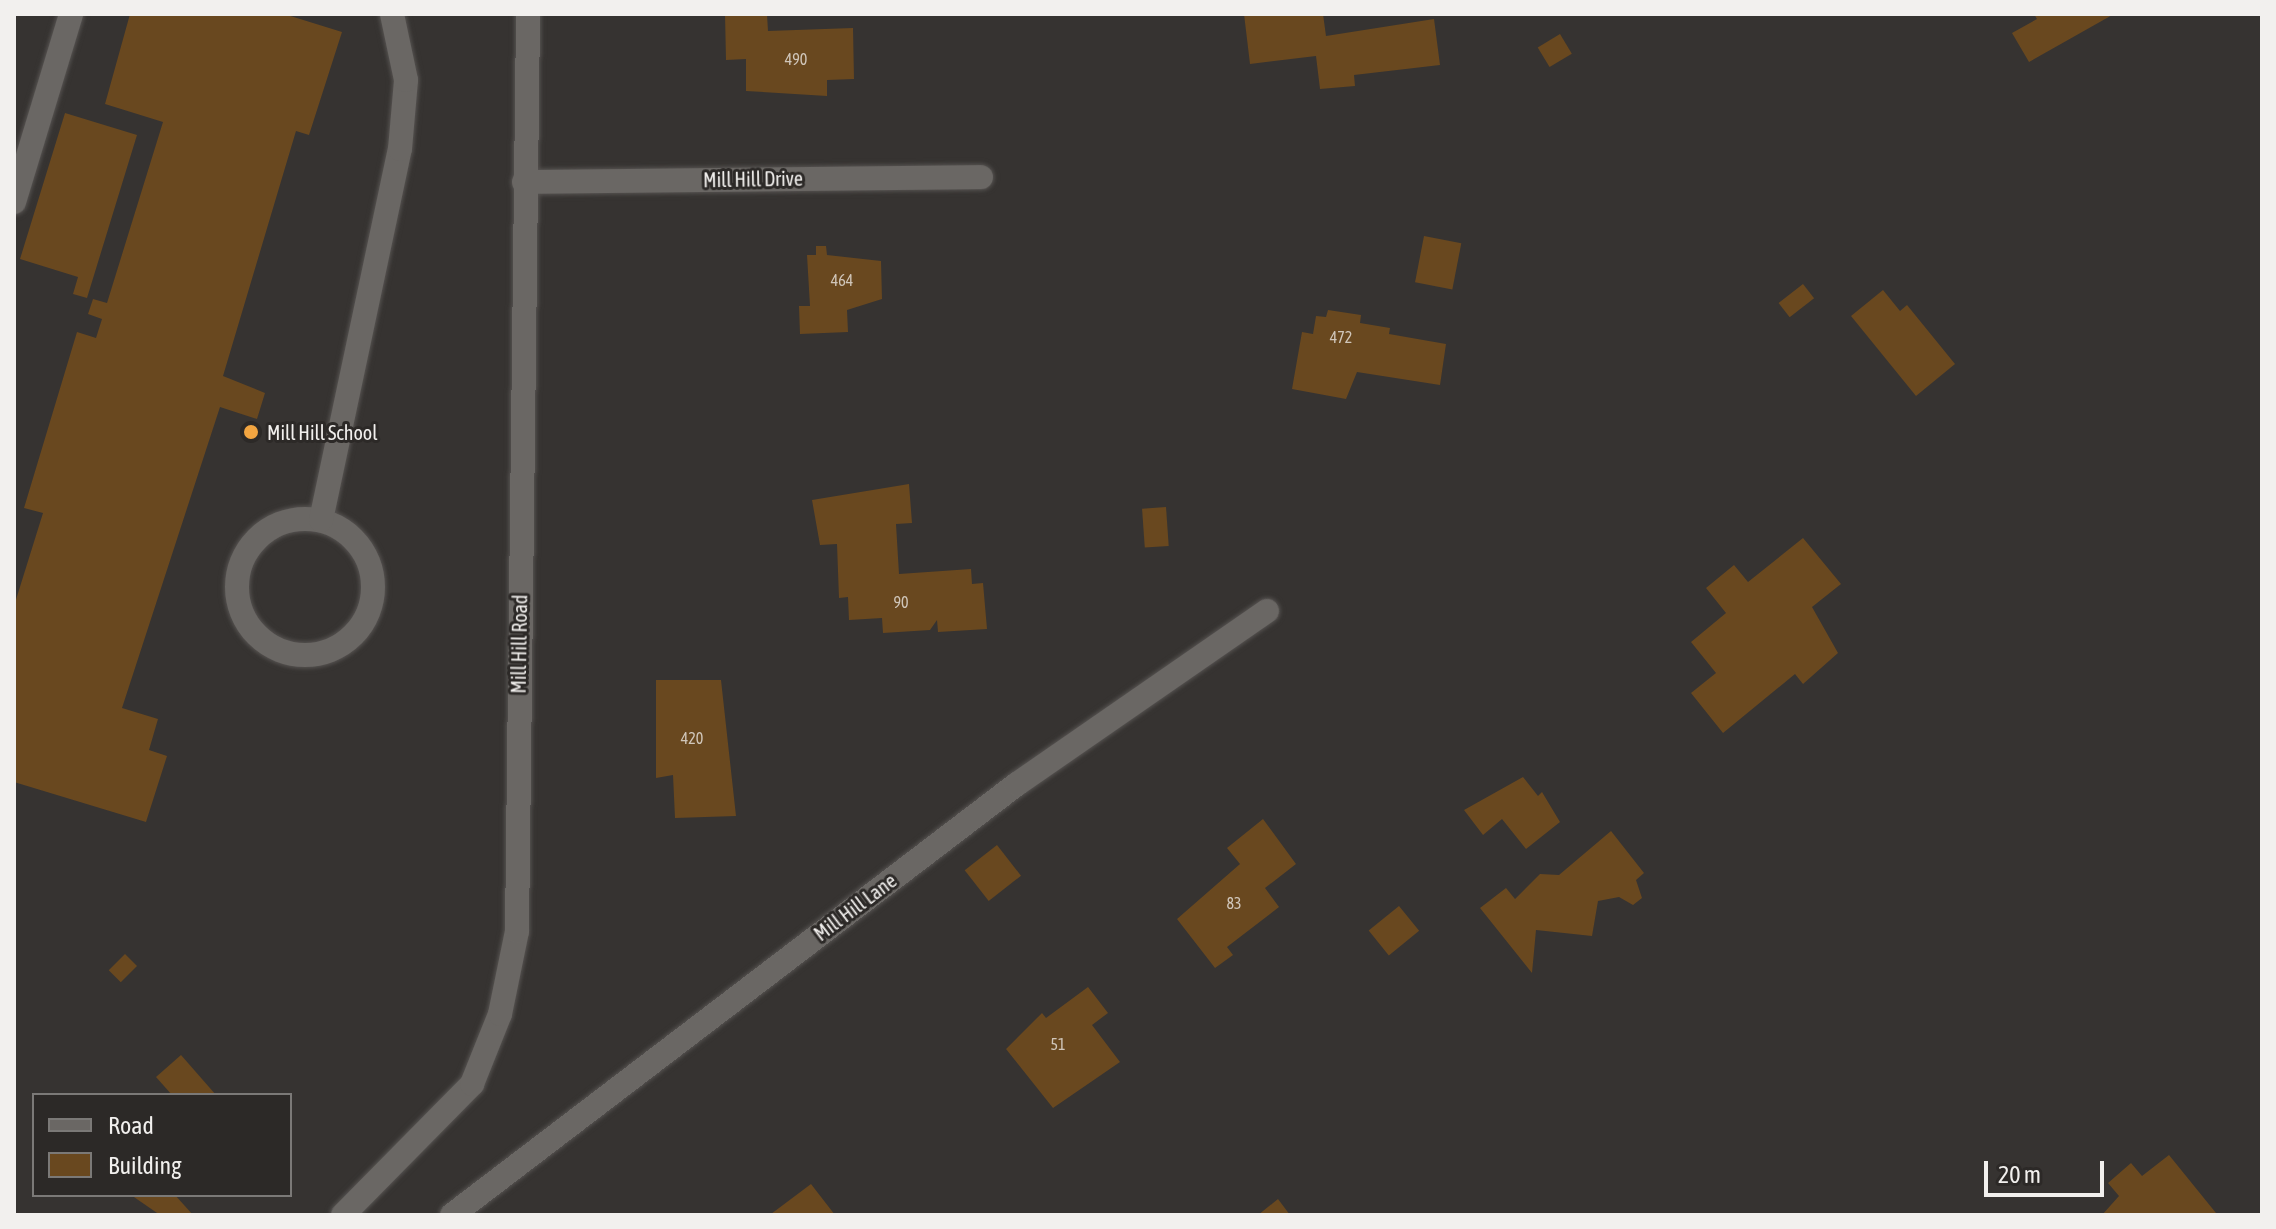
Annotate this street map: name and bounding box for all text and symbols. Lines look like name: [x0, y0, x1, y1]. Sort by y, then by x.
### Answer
house number: 490: [785, 49, 807, 69]
street label: Mill Hill Drive: [703, 166, 803, 192]
house number: 464: [831, 270, 853, 290]
house number: 472: [1330, 327, 1352, 347]
place label: Mill Hill School: [267, 420, 377, 444]
marker: Mill Hill School: [242, 423, 260, 441]
house number: 90: [893, 592, 909, 612]
street label: Mill Hill Road: [506, 594, 532, 694]
house number: 420: [681, 728, 703, 748]
street label: Mill Hill Lane: [809, 868, 901, 946]
house number: 83: [1226, 893, 1242, 913]
house number: 51: [1050, 1034, 1066, 1054]
legend: [32, 1093, 292, 1197]
text: Road: [108, 1112, 154, 1139]
scale bar: [1988, 1145, 2108, 1195]
text: Building: [108, 1152, 181, 1179]
text: 20 m: [1998, 1161, 2041, 1188]

